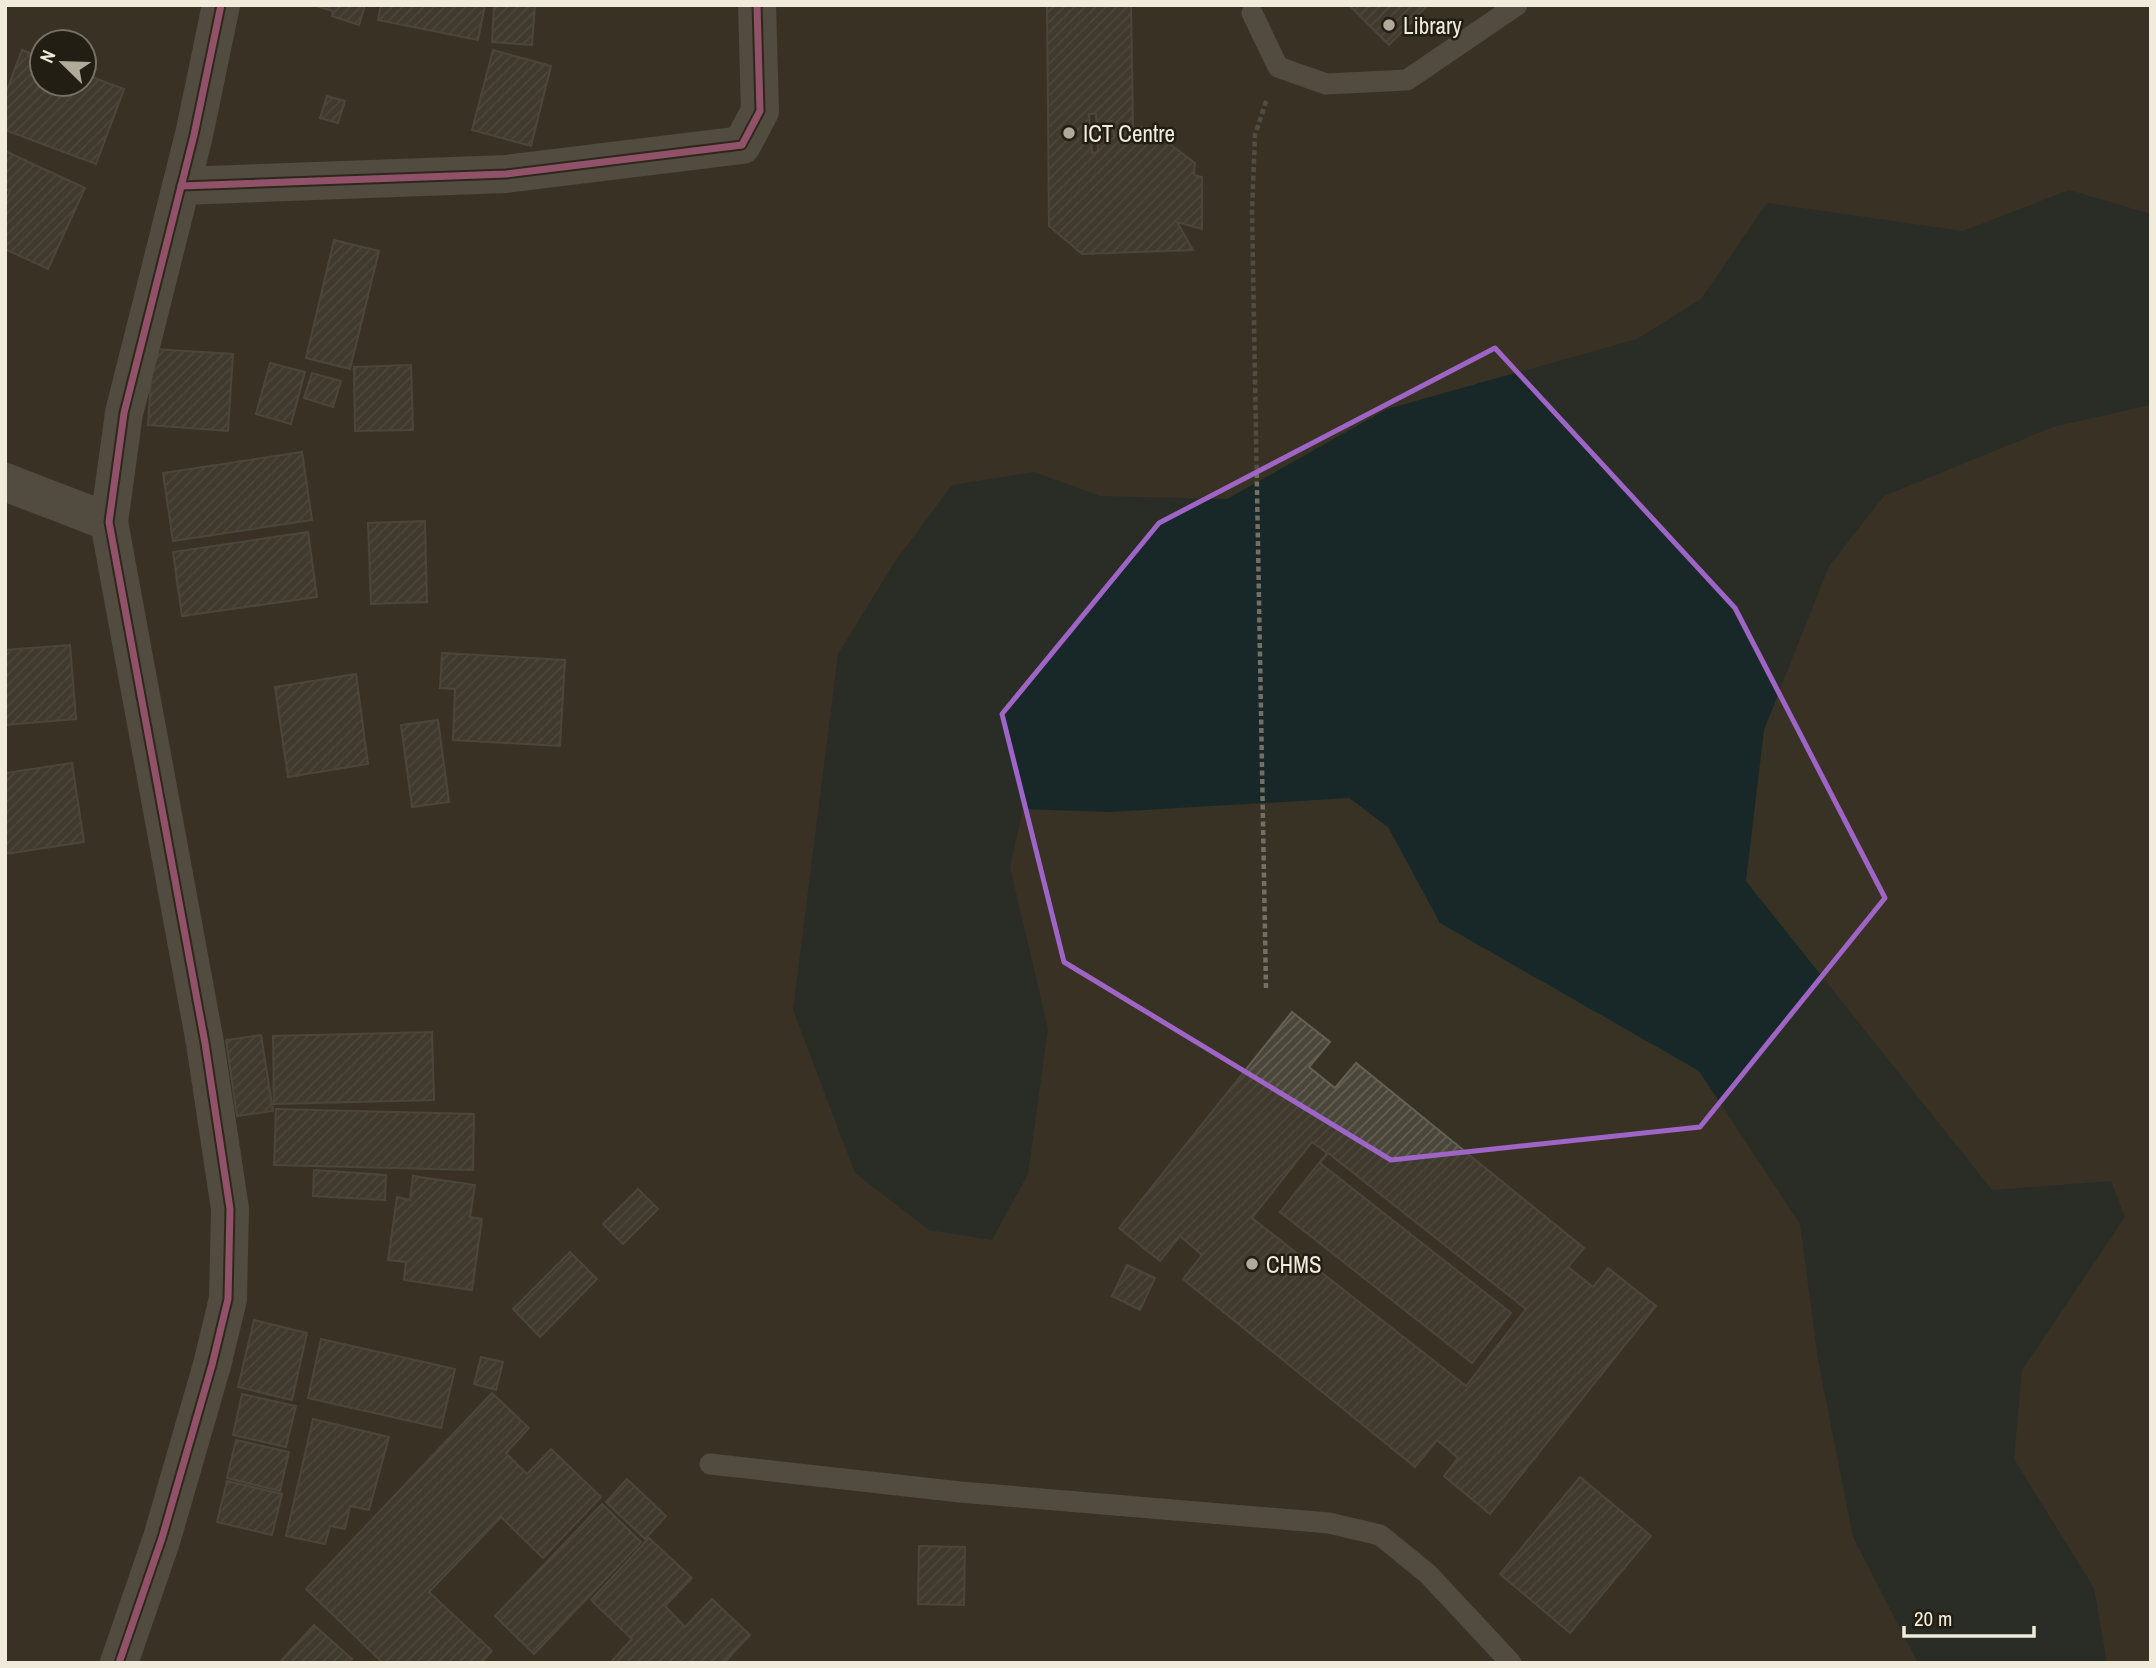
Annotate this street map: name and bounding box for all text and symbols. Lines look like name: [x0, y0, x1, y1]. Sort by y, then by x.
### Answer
place label: Library: [1403, 10, 1462, 41]
marker: Library: [1381, 17, 1397, 33]
north arrow: [28, 28, 98, 98]
text: N: [33, 46, 62, 67]
place label: ICT Centre: [1083, 118, 1175, 149]
marker: ICT Centre: [1061, 125, 1077, 141]
place label: CHMS: [1266, 1249, 1322, 1280]
marker: CHMS: [1244, 1256, 1260, 1272]
scale bar: [1904, 1594, 2034, 1638]
text: 20 m: [1914, 1604, 1952, 1633]

